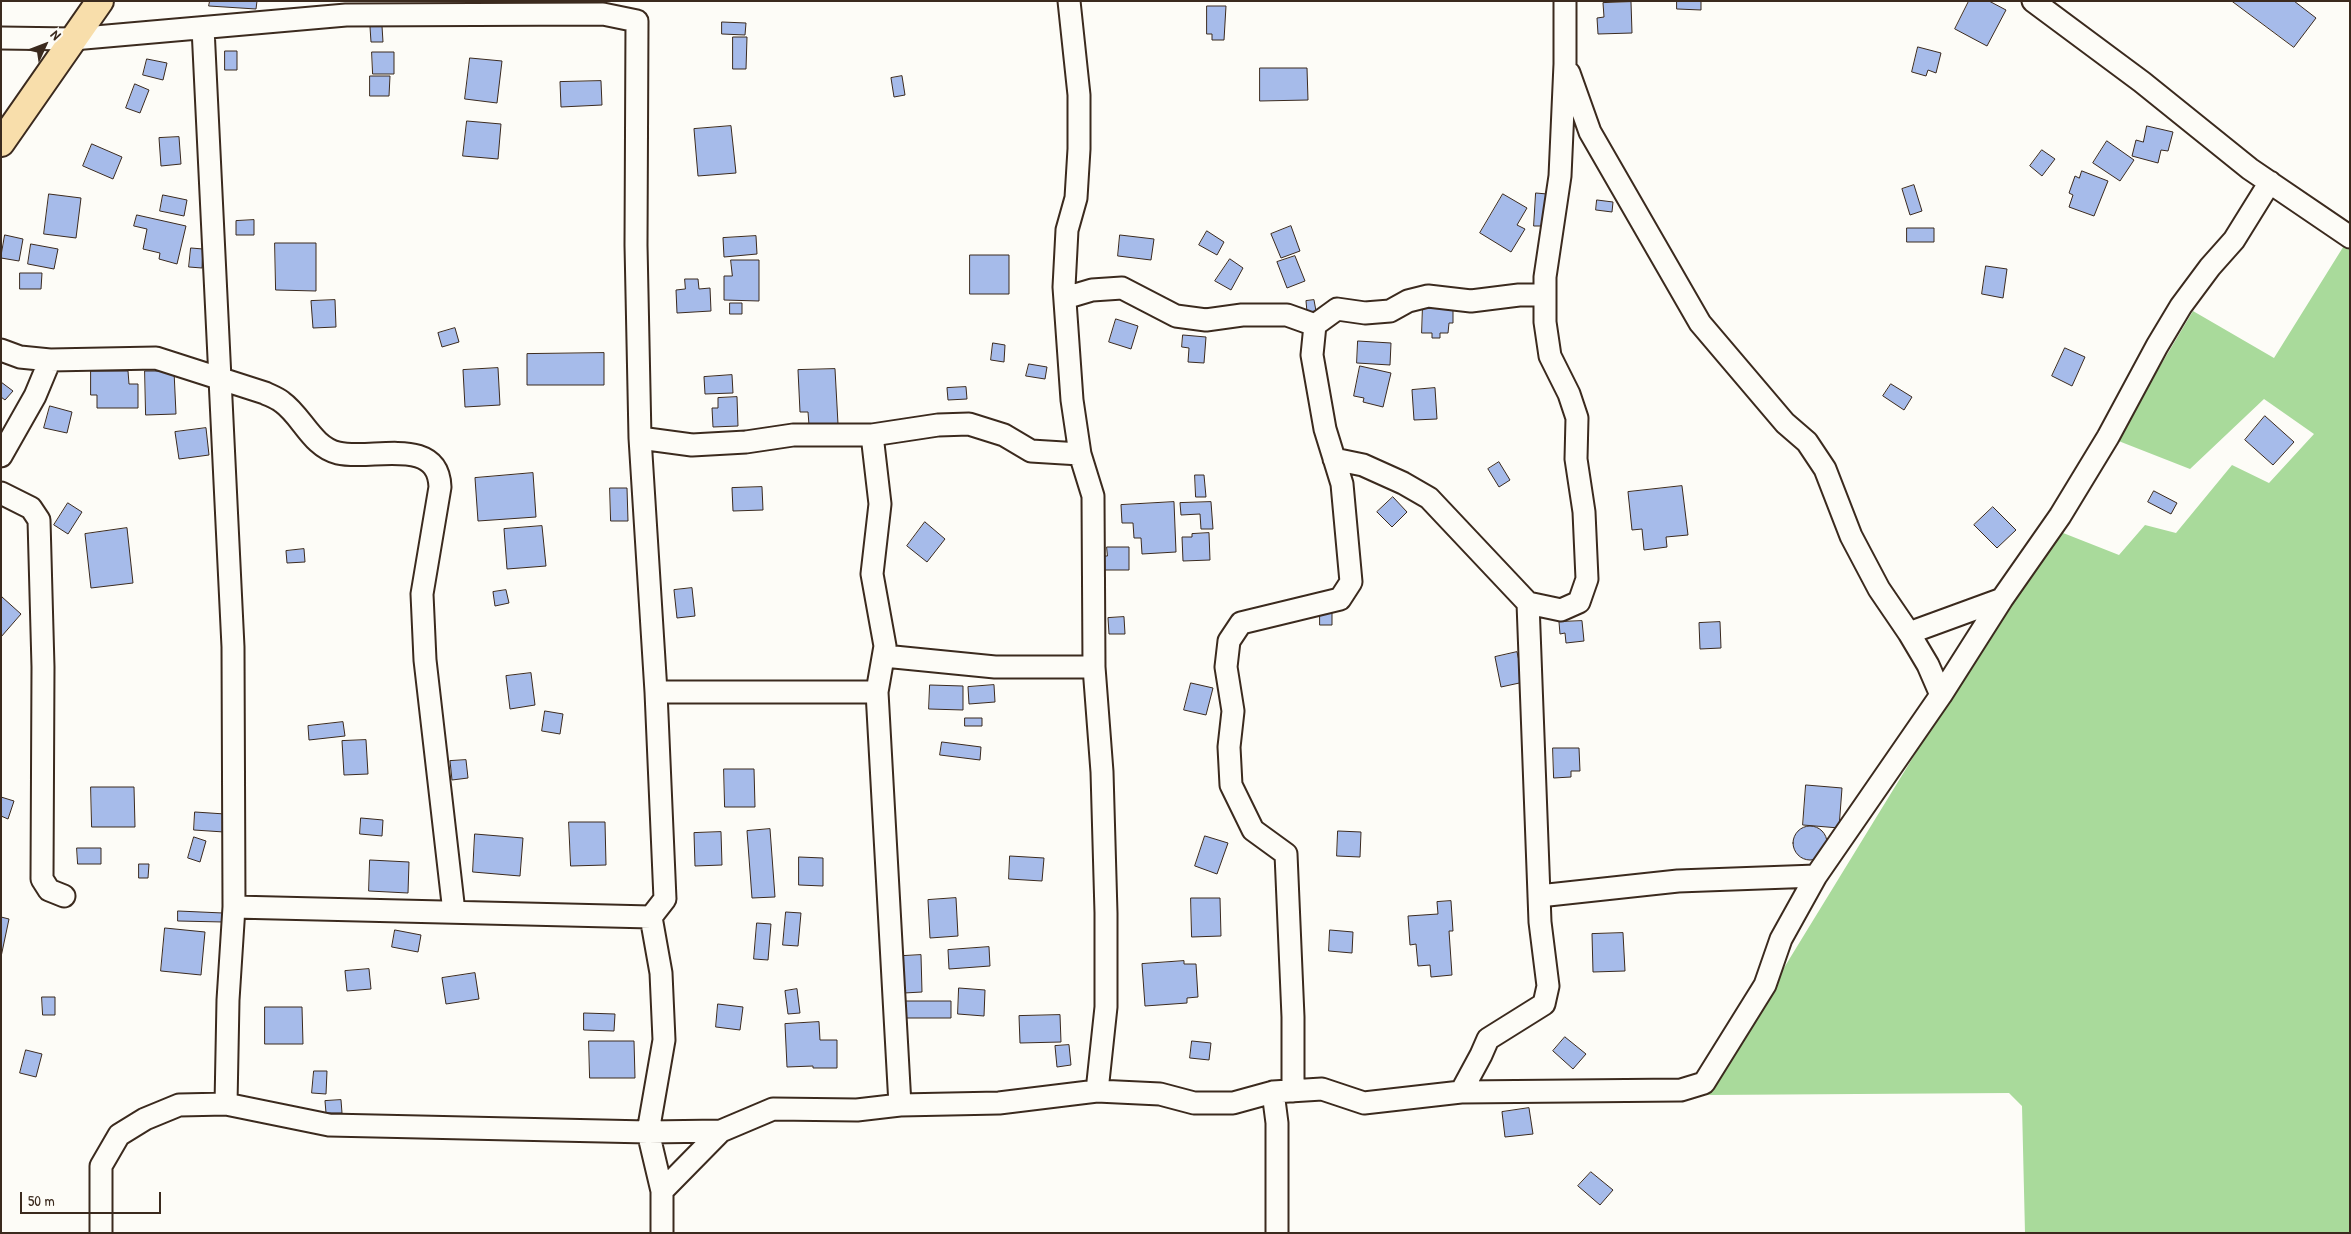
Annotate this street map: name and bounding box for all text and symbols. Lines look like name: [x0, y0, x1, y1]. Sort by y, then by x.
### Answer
north arrow: [20, 20, 70, 70]
text: N: [47, 25, 66, 44]
scale bar: [22, 1182, 164, 1214]
text: 50 m: [28, 1190, 55, 1211]

